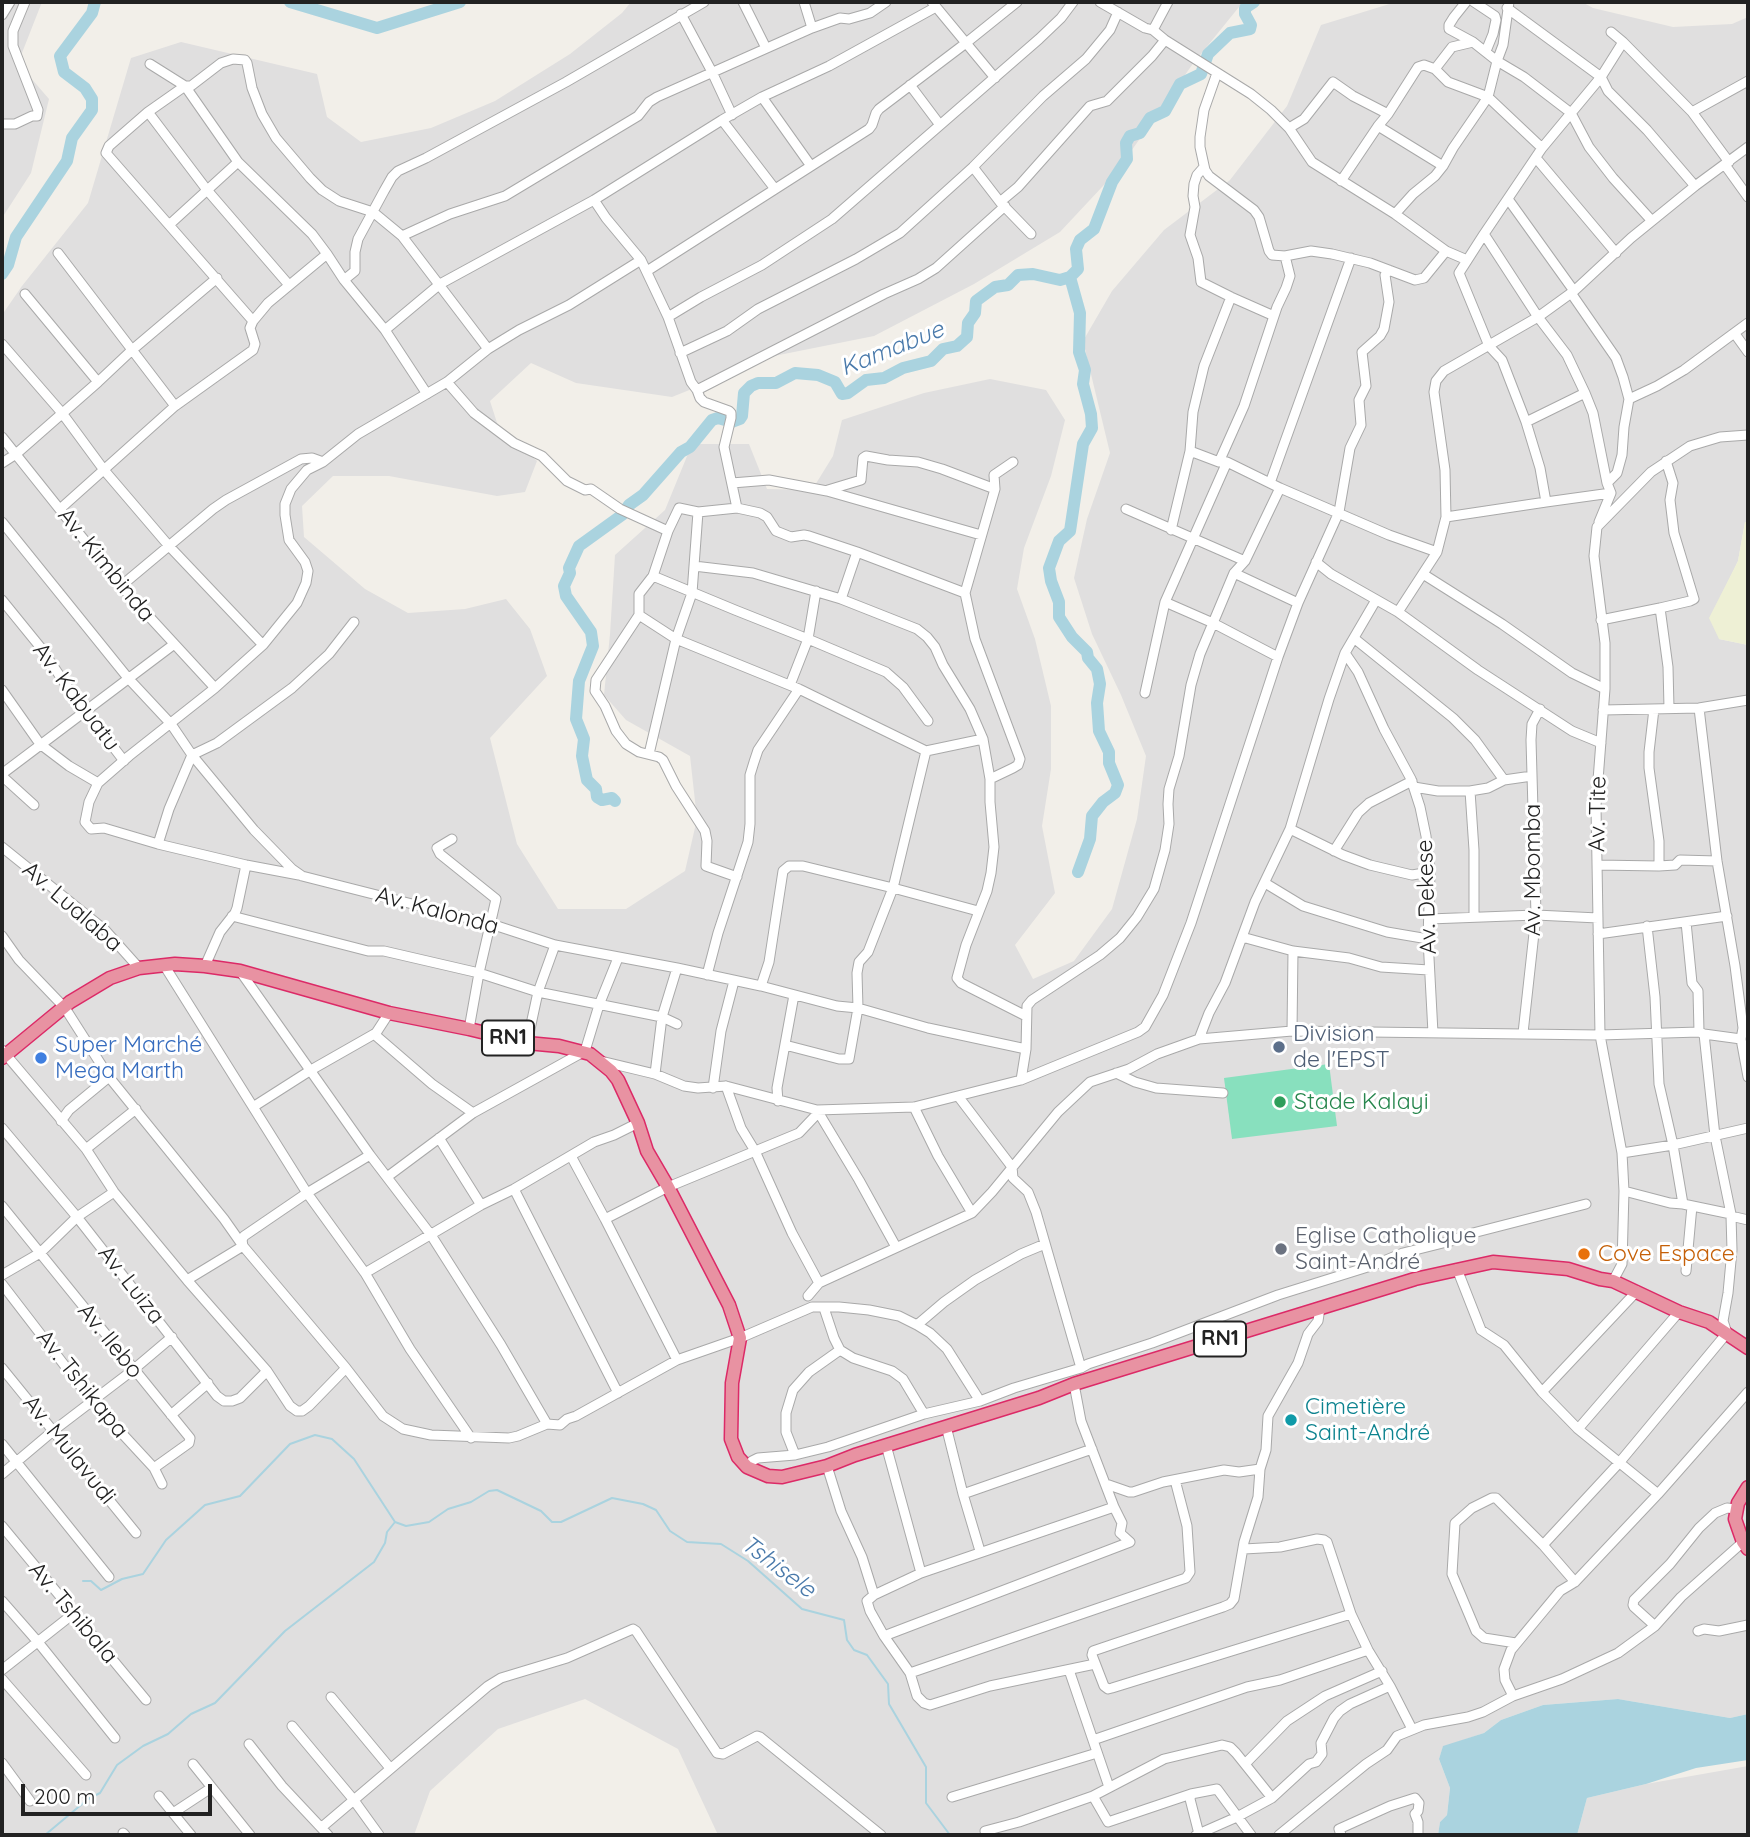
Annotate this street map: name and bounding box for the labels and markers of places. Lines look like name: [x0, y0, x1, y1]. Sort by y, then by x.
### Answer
place label: Division de l'EPST: [1293, 1020, 1390, 1074]
place label: Super Marché Mega Marth: [55, 1031, 202, 1085]
marker: Division de l'EPST: [1271, 1039, 1287, 1055]
marker: Super Marché Mega Marth: [33, 1050, 49, 1066]
place label: Stade Kalayi: [1294, 1088, 1429, 1116]
marker: Stade Kalayi: [1272, 1094, 1288, 1110]
place label: Eglise Catholique Saint-André: [1295, 1222, 1476, 1276]
place label: Cove Espace: [1598, 1240, 1735, 1268]
marker: Eglise Catholique Saint-André: [1273, 1241, 1289, 1257]
marker: Cove Espace: [1576, 1246, 1592, 1262]
place label: Cimetière Saint-André: [1305, 1393, 1430, 1447]
marker: Cimetière Saint-André: [1283, 1412, 1299, 1428]

